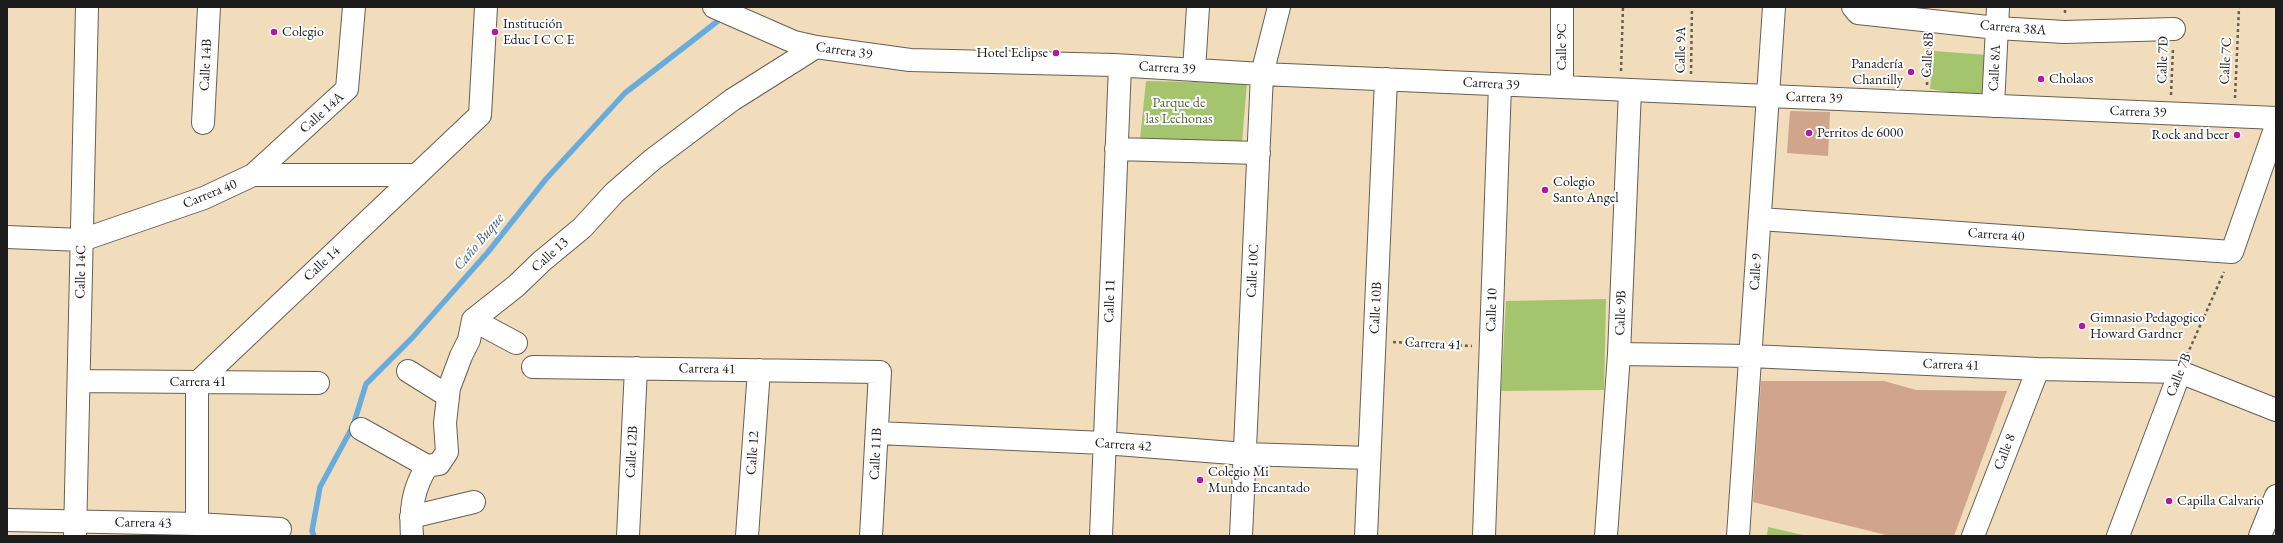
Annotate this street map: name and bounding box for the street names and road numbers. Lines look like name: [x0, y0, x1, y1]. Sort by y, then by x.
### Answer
street label: Carrera 38A: [1979, 17, 2047, 39]
street label: Calle 9C: [1554, 23, 1570, 71]
street label: Calle 9A: [1672, 26, 1690, 74]
street label: Calle 8B: [1918, 32, 1938, 78]
street label: Calle 7D: [2154, 36, 2172, 84]
street label: Calle 7C: [2216, 37, 2236, 85]
street label: Calle 14B: [196, 39, 216, 91]
street label: Carrera 39: [815, 39, 873, 63]
street label: Calle 8A: [1985, 44, 2005, 92]
street label: Carrera 39: [1138, 58, 1196, 78]
street label: Carrera 39: [1462, 74, 1520, 94]
street label: Calle 14A: [296, 89, 348, 137]
street label: Carrera 39: [1785, 89, 1843, 107]
street label: Carrera 39: [2109, 103, 2167, 121]
street label: Carrera 40: [181, 176, 239, 212]
street label: Carrera 40: [1967, 225, 2025, 245]
street label: Calle 13: [528, 234, 572, 276]
street label: Calle 14: [300, 243, 344, 285]
street label: Calle 10C: [1243, 244, 1263, 298]
street label: Calle 14C: [72, 245, 90, 299]
street label: Calle 9: [1746, 253, 1766, 291]
street label: Calle 11: [1101, 279, 1119, 323]
street label: Calle 10B: [1366, 282, 1386, 334]
street label: Calle 10: [1483, 288, 1501, 332]
street label: Calle 9B: [1612, 290, 1630, 336]
street label: Carrera 41: [1404, 334, 1462, 354]
street label: Calle 7B: [2163, 351, 2195, 399]
street label: Carrera 41: [1922, 356, 1980, 374]
street label: Carrera 41: [678, 360, 736, 378]
street label: Carrera 41: [170, 374, 226, 390]
street label: Calle 12B: [622, 426, 642, 478]
street label: Calle 11B: [866, 428, 886, 480]
street label: Calle 12: [743, 430, 763, 476]
street label: Calle 8: [1990, 432, 2020, 472]
street label: Carrera 42: [1094, 435, 1152, 455]
street label: Carrera 43: [114, 514, 172, 532]

